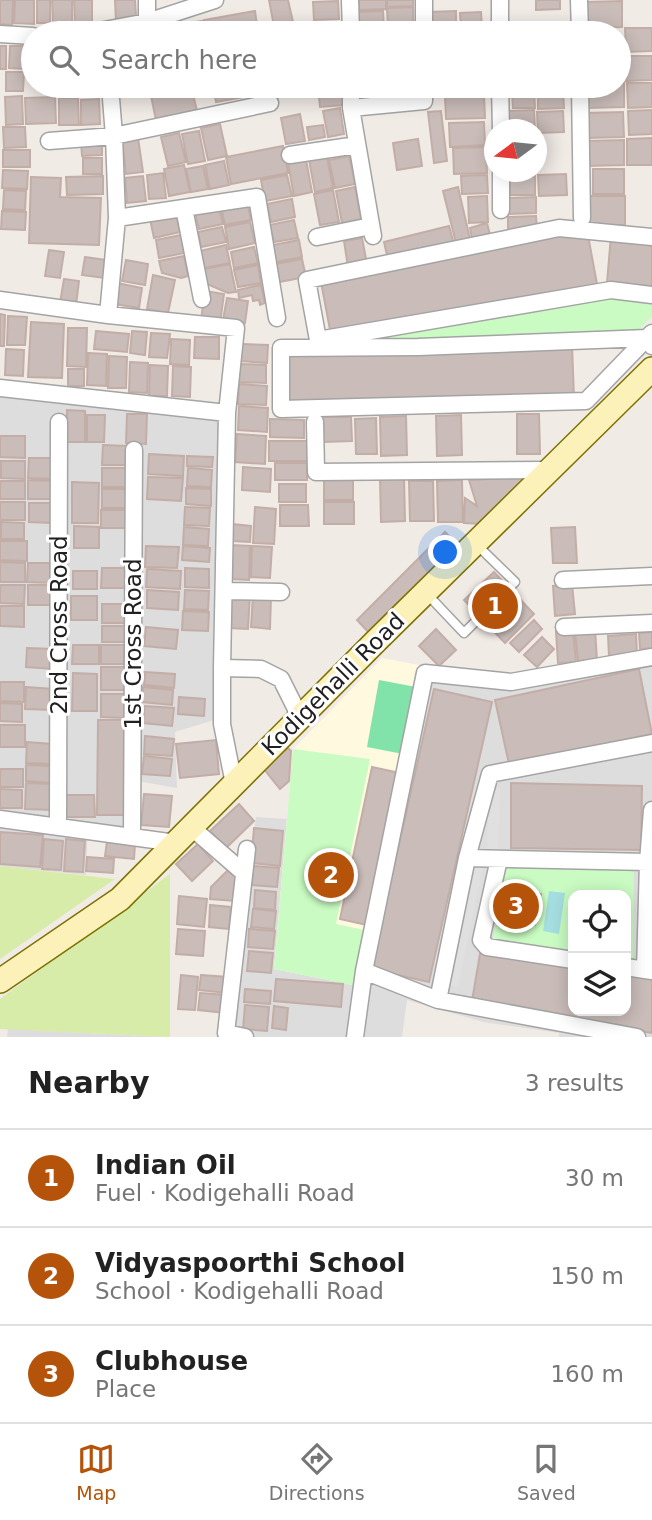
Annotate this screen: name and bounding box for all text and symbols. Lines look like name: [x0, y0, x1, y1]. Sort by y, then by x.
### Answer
search box: [21, 21, 631, 98]
icon: search: [45, 41, 83, 79]
text: Search here: [101, 45, 257, 75]
north arrow: [484, 119, 547, 182]
street label: 2nd Cross Road: [46, 535, 72, 715]
your location: [428, 535, 462, 569]
street label: 1st Cross Road: [120, 558, 146, 730]
pin: 1: [472, 580, 518, 632]
street label: Kodigehalli Road: [256, 607, 410, 761]
pin: 2: [308, 849, 354, 901]
pin: 3: [493, 880, 539, 932]
map controls: [568, 890, 631, 1016]
button: locate: [568, 890, 631, 953]
button: layers: [568, 953, 631, 1016]
text: Nearby: [28, 1065, 150, 1100]
text: 3 results: [525, 1070, 624, 1096]
text: Indian Oil: [95, 1150, 236, 1180]
text: 1: [43, 1165, 59, 1191]
text: 30 m: [565, 1165, 624, 1191]
text: Fuel · Kodigehalli Road: [95, 1180, 355, 1206]
text: Vidyaspoorthi School: [95, 1248, 406, 1278]
text: 2: [43, 1263, 59, 1289]
text: 150 m: [550, 1263, 624, 1289]
text: School · Kodigehalli Road: [95, 1278, 384, 1304]
text: Clubhouse: [95, 1346, 248, 1376]
text: 3: [43, 1361, 59, 1387]
text: 160 m: [550, 1361, 624, 1387]
text: Place: [95, 1376, 156, 1402]
tab: Map: [76, 1440, 116, 1504]
tab: Directions: [269, 1440, 365, 1504]
tab: Saved: [517, 1440, 576, 1504]

